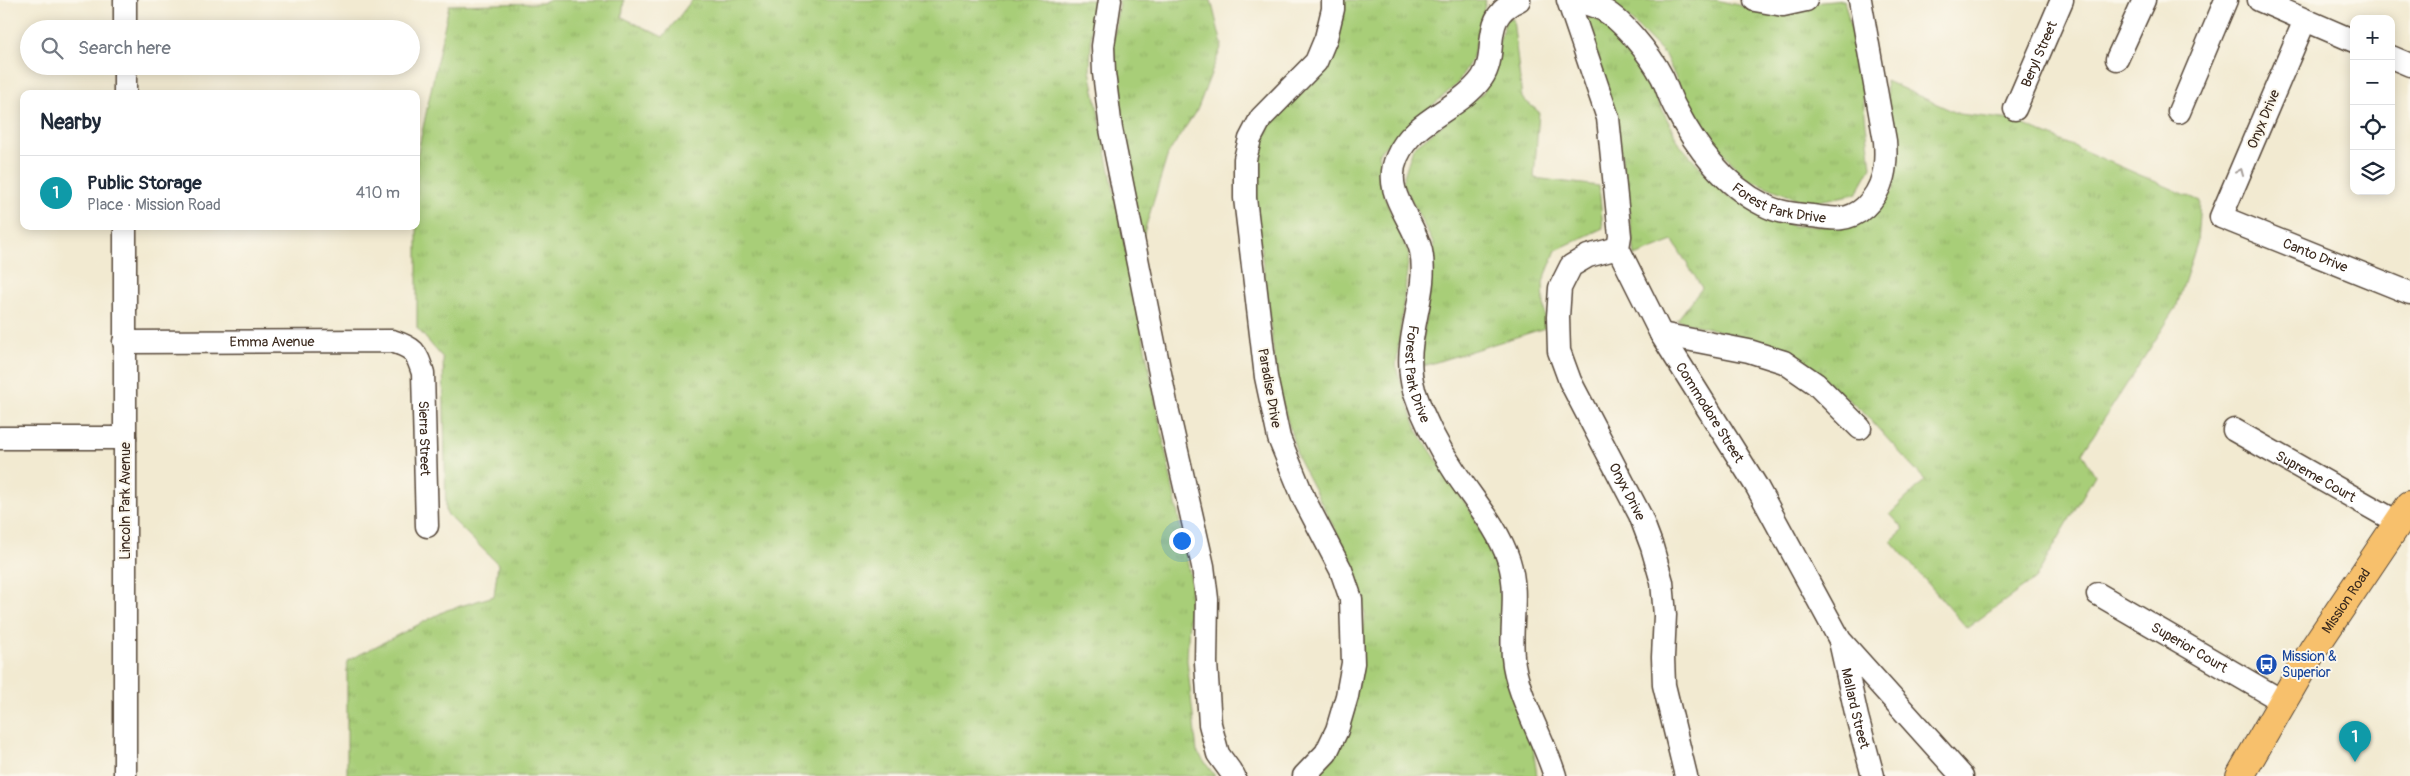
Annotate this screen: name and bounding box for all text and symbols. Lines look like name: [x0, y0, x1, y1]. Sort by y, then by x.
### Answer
map controls: [2350, 15, 2395, 195]
button: +: [2350, 15, 2395, 60]
street label: Beryl Street: [2018, 18, 2061, 90]
search box: [20, 20, 420, 75]
icon: search: [38, 34, 66, 62]
text: Search here: [78, 36, 171, 60]
button: −: [2350, 60, 2395, 105]
street label: Onyx Drive: [2243, 87, 2284, 151]
button: locate: [2350, 105, 2395, 150]
text: Nearby: [40, 109, 101, 136]
button: layers: [2350, 150, 2395, 195]
one-way arrow: [2235, 169, 2245, 177]
text: Public Storage: [87, 171, 202, 195]
street label: Forest Park Drive: [1729, 179, 1827, 227]
text: 1: [53, 183, 59, 203]
text: 410 m: [356, 183, 400, 203]
text: Place · Mission Road: [87, 195, 221, 215]
street label: Canto Drive: [2280, 235, 2350, 276]
street label: Forest Park Drive: [1401, 324, 1434, 425]
street label: Emma Avenue: [230, 333, 315, 351]
street label: Paradise Drive: [1254, 347, 1285, 429]
street label: Commodore Street: [1672, 359, 1748, 466]
street label: Sierra Street: [415, 400, 434, 476]
street label: Lincoln Park Avenue: [117, 442, 134, 560]
street label: Supreme Court: [2272, 447, 2359, 506]
street label: Onyx Drive: [1605, 460, 1649, 523]
your location: [1169, 528, 1195, 554]
street label: Mission Road: [2318, 565, 2374, 637]
street label: Superior Court: [2148, 619, 2231, 677]
place label: Mission & Superior: [2282, 648, 2337, 681]
bus stop icon: Mission & Superior: [2254, 652, 2278, 676]
street label: Mallard Street: [1837, 666, 1873, 751]
pin: 1: [2339, 721, 2371, 762]

